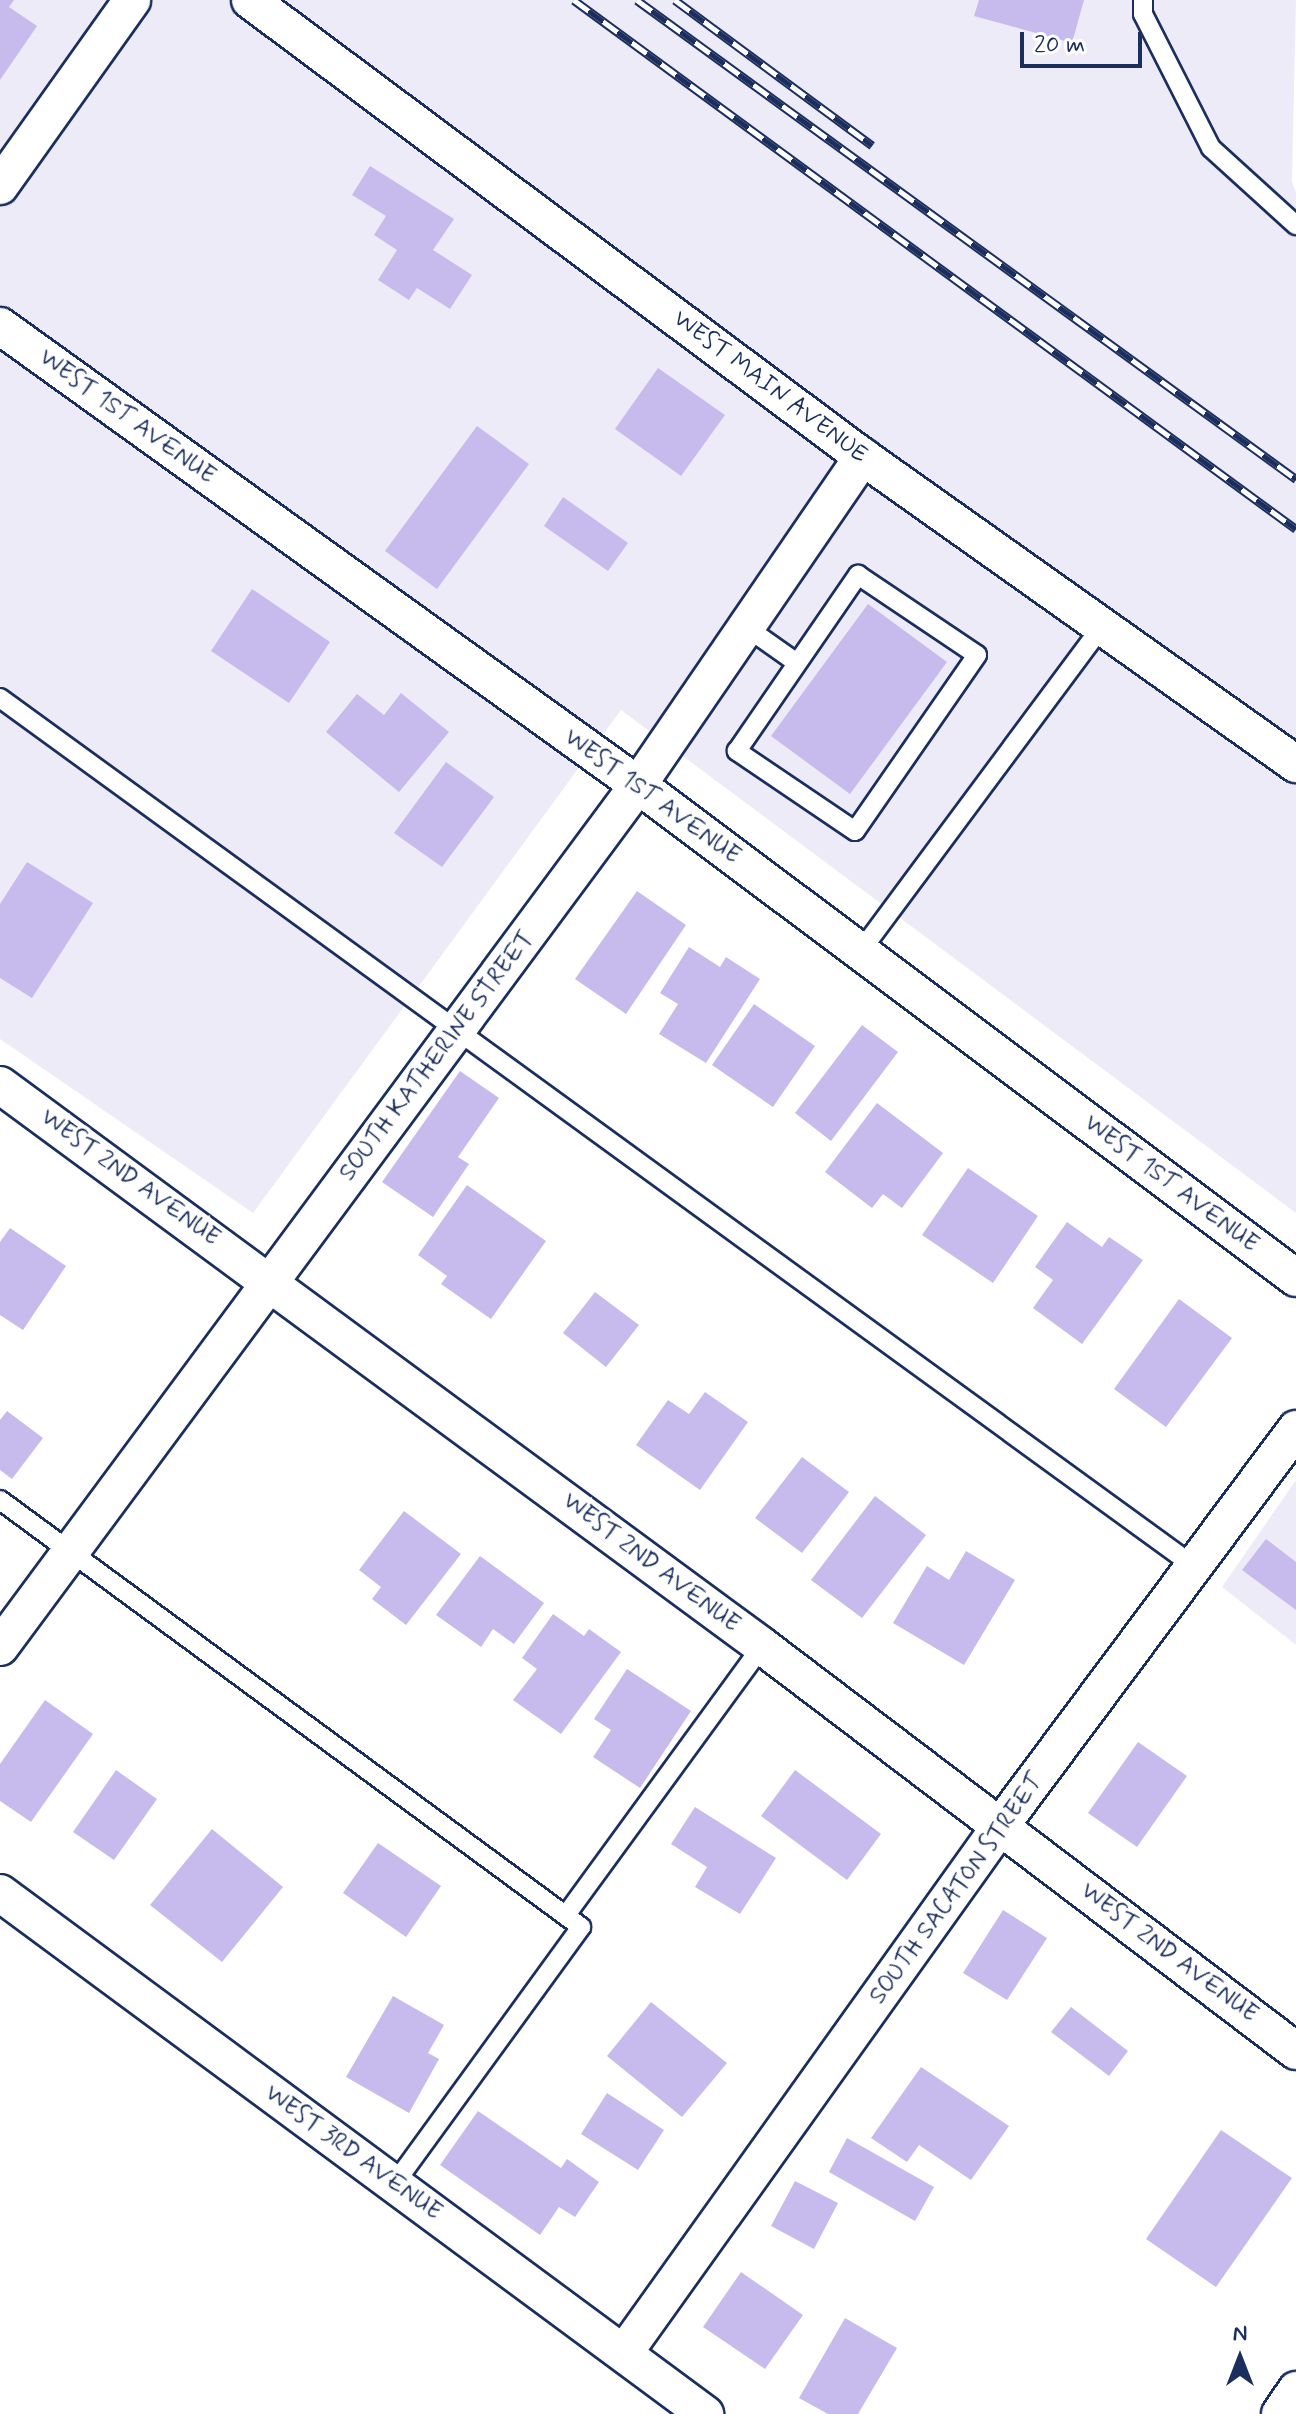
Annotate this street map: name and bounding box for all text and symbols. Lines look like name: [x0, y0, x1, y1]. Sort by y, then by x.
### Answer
scale bar: [1024, 16, 1146, 66]
text: 20 m: [1034, 30, 1085, 61]
street label: WEST MAIN AVENUE: [666, 304, 874, 470]
street label: WEST 1ST AVENUE: [33, 344, 221, 490]
street label: WEST 1ST AVENUE: [558, 724, 746, 870]
street label: SOUTH KATHERINE STREET: [333, 924, 541, 1188]
street label: WEST 2ND AVENUE: [35, 1103, 225, 1253]
street label: WEST 1ST AVENUE: [1078, 1109, 1264, 1259]
street label: WEST 2ND AVENUE: [557, 1487, 745, 1639]
street label: SOUTH SACATON STREET: [863, 1768, 1051, 2010]
street label: WEST 2ND AVENUE: [1075, 1877, 1263, 2029]
street label: WEST 3RD AVENUE: [259, 2079, 447, 2227]
north arrow: [1200, 2318, 1280, 2398]
text: N: [1233, 2320, 1247, 2348]

